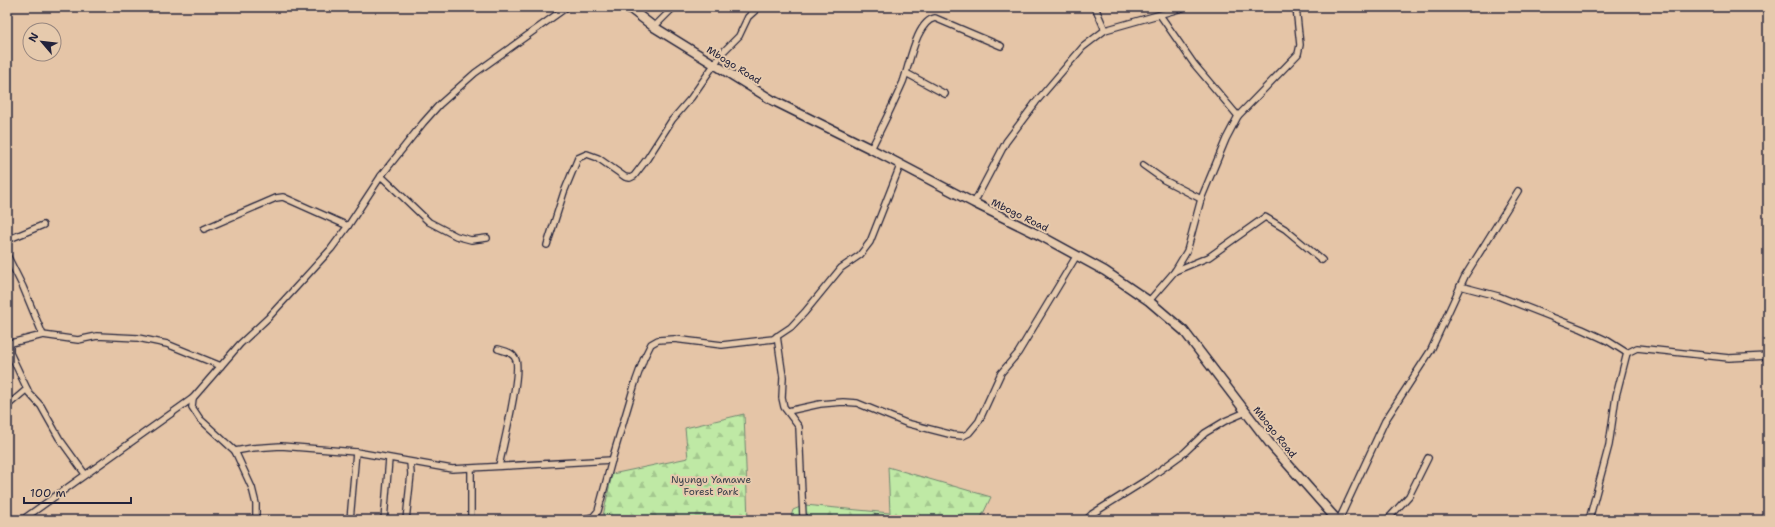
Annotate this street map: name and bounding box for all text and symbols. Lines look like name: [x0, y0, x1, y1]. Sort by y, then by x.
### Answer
north arrow: [22, 22, 62, 62]
text: N: [25, 30, 42, 45]
street label: Mbogo Road: [704, 43, 764, 87]
street label: Mbogo Road: [989, 196, 1051, 235]
street label: Mbogo Road: [1250, 404, 1300, 461]
park label: Nyungu Yamawe Forest Park: [671, 473, 751, 498]
scale bar: [24, 479, 131, 505]
text: 100 m: [30, 485, 66, 501]

